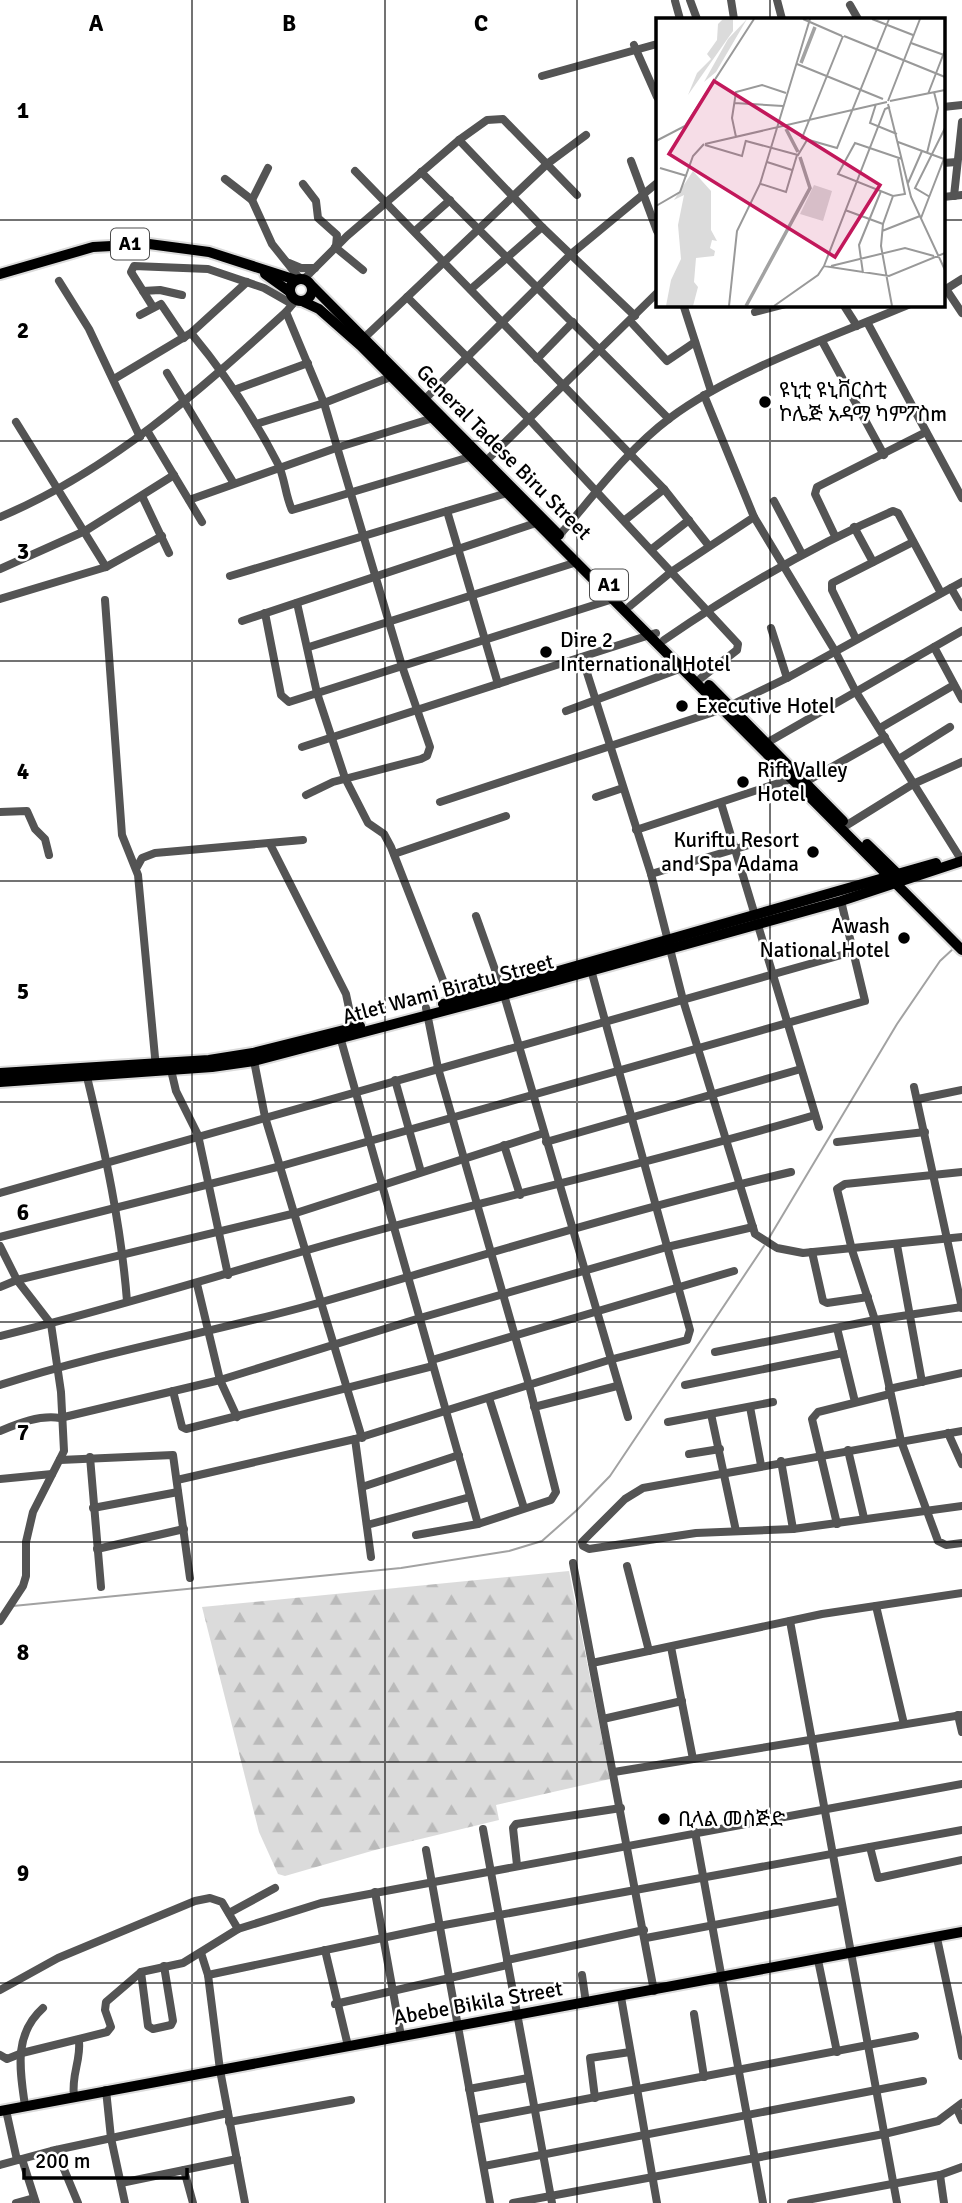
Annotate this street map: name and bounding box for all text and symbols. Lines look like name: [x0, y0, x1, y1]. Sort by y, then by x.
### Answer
text: A: [89, 9, 104, 38]
text: B: [282, 9, 296, 38]
text: C: [474, 9, 488, 38]
inset map: [656, 18, 944, 306]
text: 1: [17, 96, 29, 125]
road number: A1: [111, 228, 149, 260]
text: 2: [17, 316, 29, 345]
street label: General Tadese Biru Street: [411, 359, 597, 545]
place label: ዩኒቲ ዩኒቨርስቲ ኮሌጅ አዳማ ካምፖስm: [779, 377, 947, 427]
marker: ዩኒቲ ዩኒቨርስቲ ኮሌጅ አዳማ ካምፖስm: [757, 394, 773, 410]
text: 3: [17, 537, 29, 566]
road number: A1: [590, 570, 628, 600]
place label: Dire 2 International Hotel: [560, 627, 731, 677]
marker: Dire 2 International Hotel: [538, 644, 554, 660]
place label: Executive Hotel: [696, 693, 835, 719]
marker: Executive Hotel: [674, 698, 690, 714]
text: 4: [17, 757, 29, 786]
place label: Rift Valley Hotel: [757, 757, 848, 807]
marker: Rift Valley Hotel: [735, 774, 751, 790]
place label: Kuriftu Resort and Spa Adama: [661, 827, 799, 877]
marker: Kuriftu Resort and Spa Adama: [805, 844, 821, 860]
place label: Awash National Hotel: [760, 913, 890, 963]
marker: Awash National Hotel: [896, 930, 912, 946]
street label: Atlet Wami Biratu Street: [340, 948, 556, 1030]
text: 5: [17, 977, 29, 1006]
text: 6: [17, 1198, 29, 1227]
text: 7: [17, 1418, 29, 1447]
text: 8: [17, 1638, 29, 1667]
place label: ቢላል መስጅድ: [678, 1806, 785, 1832]
marker: ቢላል መስጅድ: [656, 1811, 672, 1827]
text: 9: [17, 1859, 29, 1888]
street label: Abebe Bikila Street: [391, 1975, 565, 2031]
scale bar: [24, 2136, 187, 2180]
text: 200 m: [35, 2148, 90, 2174]

